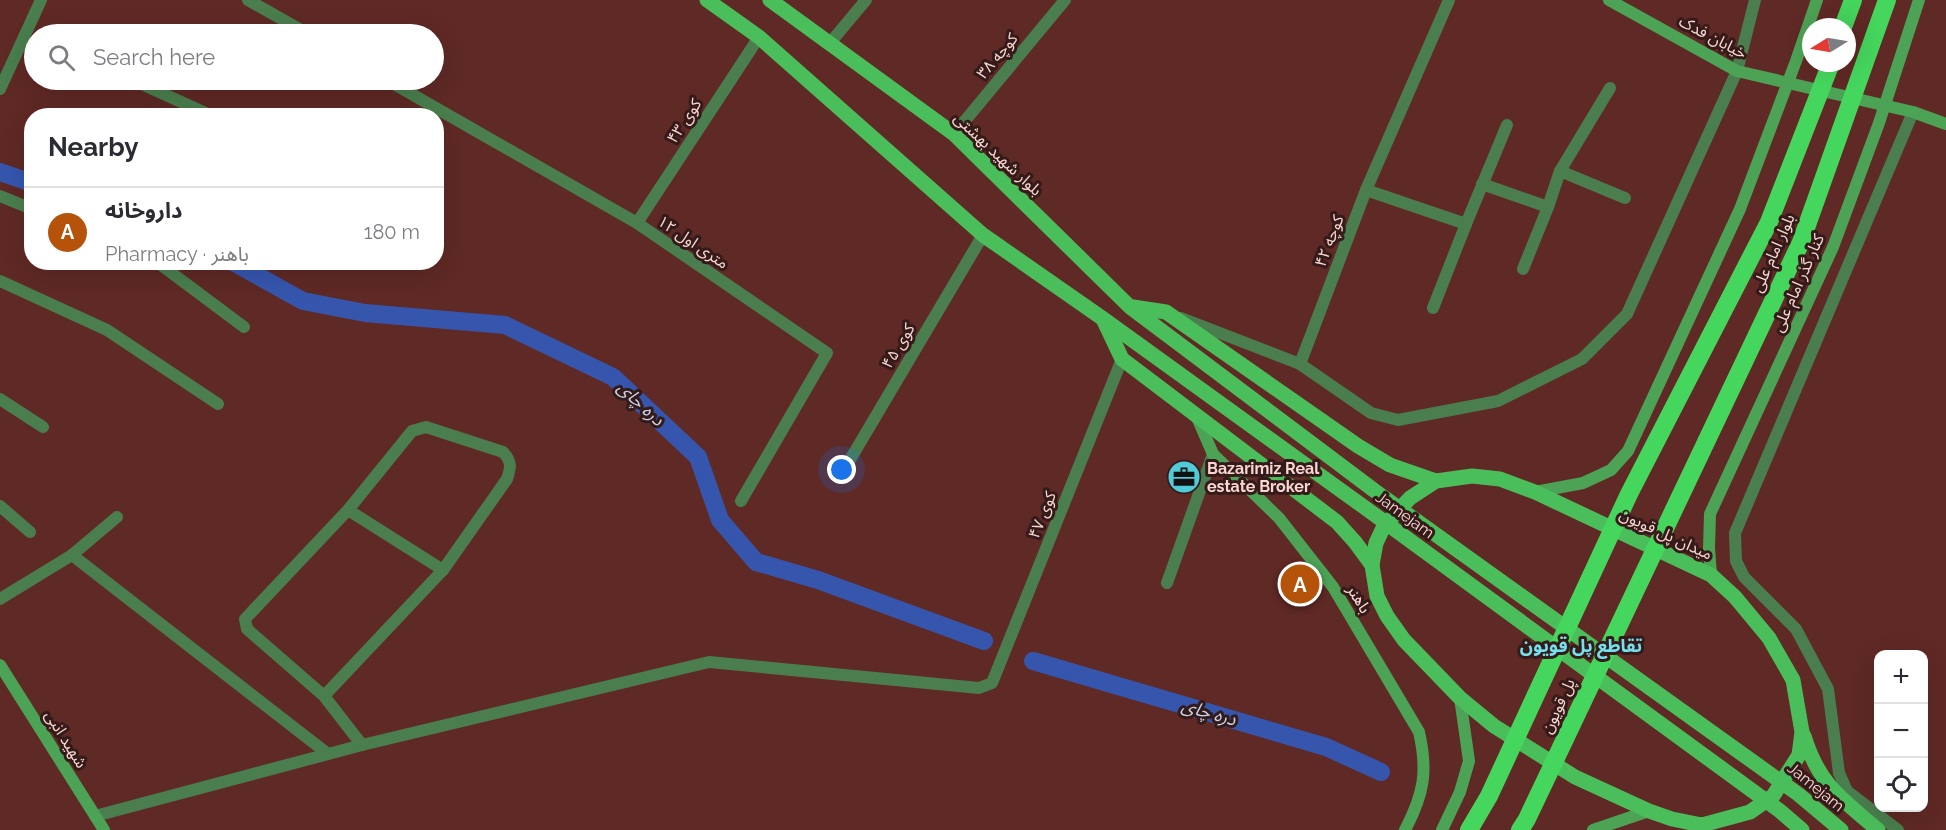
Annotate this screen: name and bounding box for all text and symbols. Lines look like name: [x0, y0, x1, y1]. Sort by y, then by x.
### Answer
street label: خیابان فدک: [1676, 11, 1750, 63]
north arrow: [1802, 18, 1856, 72]
search box: [24, 24, 444, 90]
street label: کوچه ۳۸: [972, 29, 1023, 83]
icon: search: [45, 41, 78, 74]
text: Search here: [93, 44, 215, 70]
street label: کوی ۴۳: [663, 95, 705, 147]
street label: بلوار شهید بهشتی: [950, 108, 1046, 200]
text: Nearby: [48, 132, 138, 162]
text: داروخانه: [105, 197, 182, 223]
street label: ۱۲ متری اول: [653, 211, 732, 273]
street label: بلوار امام علی: [1747, 211, 1801, 296]
street label: کوچه ۴۲: [1310, 212, 1349, 270]
text: A: [61, 220, 74, 244]
text: 180 m: [364, 220, 420, 244]
street label: کنار گذر امام علی: [1768, 231, 1831, 336]
text: Pharmacy · باهنر: [105, 242, 249, 266]
street label: کوی ۴۵: [877, 320, 919, 372]
water label: دره چای: [612, 376, 669, 431]
your location: [827, 455, 856, 484]
office icon: Bazarimiz Real estate Broker: [1166, 459, 1202, 495]
place label: Bazarimiz Real estate Broker: [1207, 459, 1320, 496]
street label: کوی ۴۷: [1024, 488, 1060, 541]
street label: Jamejam: [1372, 488, 1438, 542]
street label: میدان پل قویون: [1616, 504, 1715, 565]
pin: A: [1280, 562, 1320, 606]
street label: باهنر: [1343, 580, 1375, 617]
district label: تقاطع پل قویون: [1520, 635, 1643, 659]
map controls: [1874, 650, 1928, 812]
button: +: [1874, 650, 1928, 704]
street label: پل قویون: [1537, 675, 1580, 737]
water label: دره چای: [1179, 694, 1239, 732]
button: −: [1874, 704, 1928, 758]
street label: شهید انبی: [41, 707, 91, 771]
street label: Jamejam: [1784, 758, 1848, 816]
button: locate: [1874, 758, 1928, 812]

